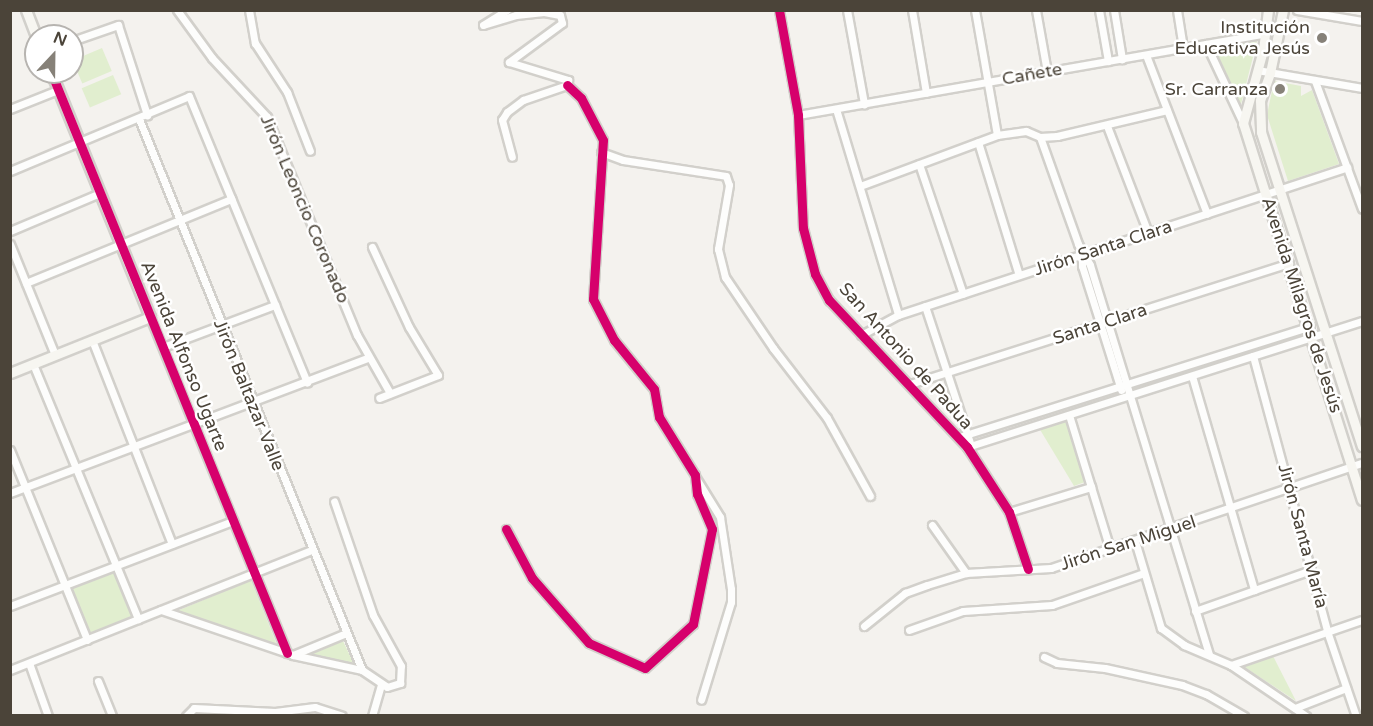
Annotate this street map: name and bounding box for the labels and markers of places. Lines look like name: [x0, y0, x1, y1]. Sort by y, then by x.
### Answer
place label: Institución Educativa Jesús: [1175, 17, 1310, 60]
marker: Institución Educativa Jesús: [1315, 31, 1329, 45]
place label: Sr. Carranza: [1165, 78, 1268, 100]
marker: Sr. Carranza: [1273, 82, 1287, 96]

